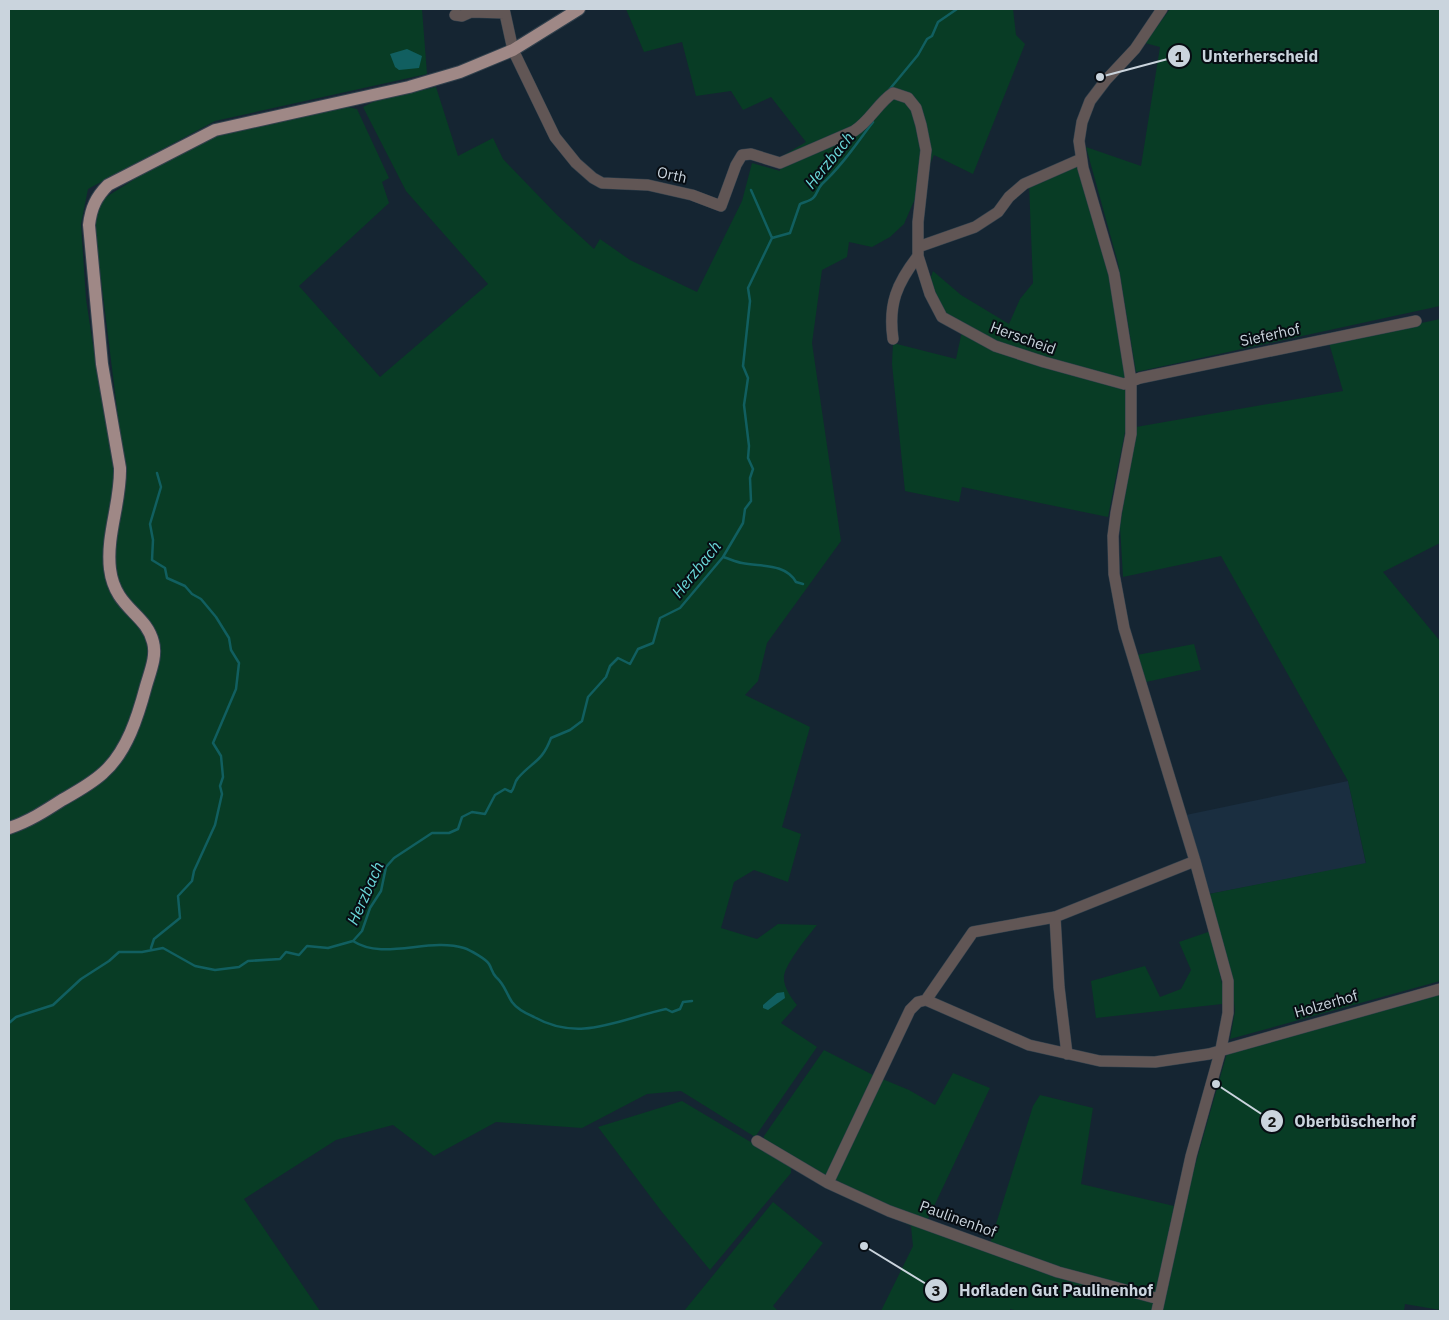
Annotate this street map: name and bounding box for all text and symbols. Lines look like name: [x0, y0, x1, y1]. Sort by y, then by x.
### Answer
callout: Unterherscheid: [1167, 41, 1328, 72]
text: Unterherscheid: [1202, 46, 1318, 66]
text: 1: [1174, 47, 1184, 66]
water label: Herzbach: [800, 127, 858, 193]
street label: Orth: [655, 162, 689, 187]
street label: Herscheid: [988, 317, 1059, 358]
street label: Sieferhof: [1238, 319, 1302, 350]
water label: Herzbach: [667, 536, 725, 602]
water label: Herzbach: [342, 858, 388, 928]
street label: Holzerhof: [1292, 985, 1360, 1022]
callout: Oberbüscherhof: [1259, 1106, 1426, 1137]
text: Oberbüscherhof: [1294, 1111, 1416, 1131]
text: 2: [1267, 1112, 1277, 1131]
street label: Paulinenhof: [917, 1196, 999, 1241]
callout: Hofladen Gut Paulinenhof: [924, 1275, 1163, 1306]
text: Hofladen Gut Paulinenhof: [959, 1280, 1153, 1300]
text: 3: [931, 1281, 941, 1300]

